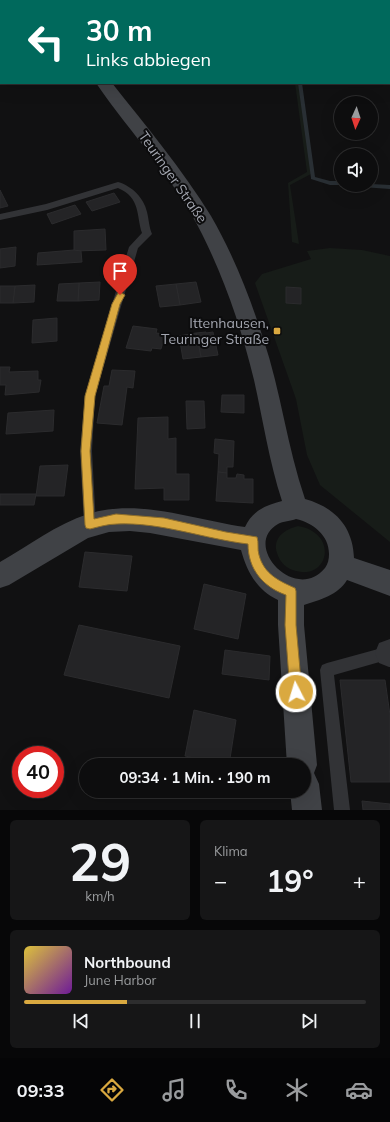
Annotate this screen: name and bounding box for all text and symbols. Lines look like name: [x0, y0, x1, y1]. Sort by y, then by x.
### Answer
text: 30 m: [86, 13, 152, 48]
icon: left: [20, 16, 72, 68]
text: Links abbiegen: [86, 48, 211, 71]
north arrow: [334, 96, 378, 140]
map controls: [334, 96, 378, 192]
street label: Teuringer Straße: [135, 128, 211, 226]
button: sound: [334, 148, 378, 192]
pin: [103, 254, 137, 295]
icon: arrive: [109, 260, 131, 282]
place label: Ittenhausen, Teuringer Straße: [161, 314, 269, 348]
marker: Ittenhausen, Teuringer Straße: [272, 326, 282, 336]
position arrow: [275, 671, 317, 713]
speed limit sign: 40: [12, 746, 64, 798]
text: 09:34 · 1 Min. · 190 m: [119, 768, 271, 787]
text: 29: [69, 829, 131, 894]
text: Klima: [214, 843, 248, 859]
text: 19°: [266, 862, 314, 900]
text: −: [214, 867, 227, 895]
text: +: [353, 867, 366, 895]
text: km/h: [85, 888, 115, 904]
text: Northbound: [84, 953, 171, 972]
text: June Harbor: [84, 972, 156, 988]
icon: previous: [70, 1010, 92, 1032]
icon: pause: [184, 1010, 206, 1032]
icon: next: [298, 1010, 320, 1032]
icon: directions: [98, 1076, 126, 1104]
icon: music: [160, 1076, 188, 1104]
icon: phone: [222, 1076, 250, 1104]
icon: climate: [283, 1076, 311, 1104]
icon: car: [345, 1076, 373, 1104]
text: 09:33: [17, 1079, 65, 1102]

